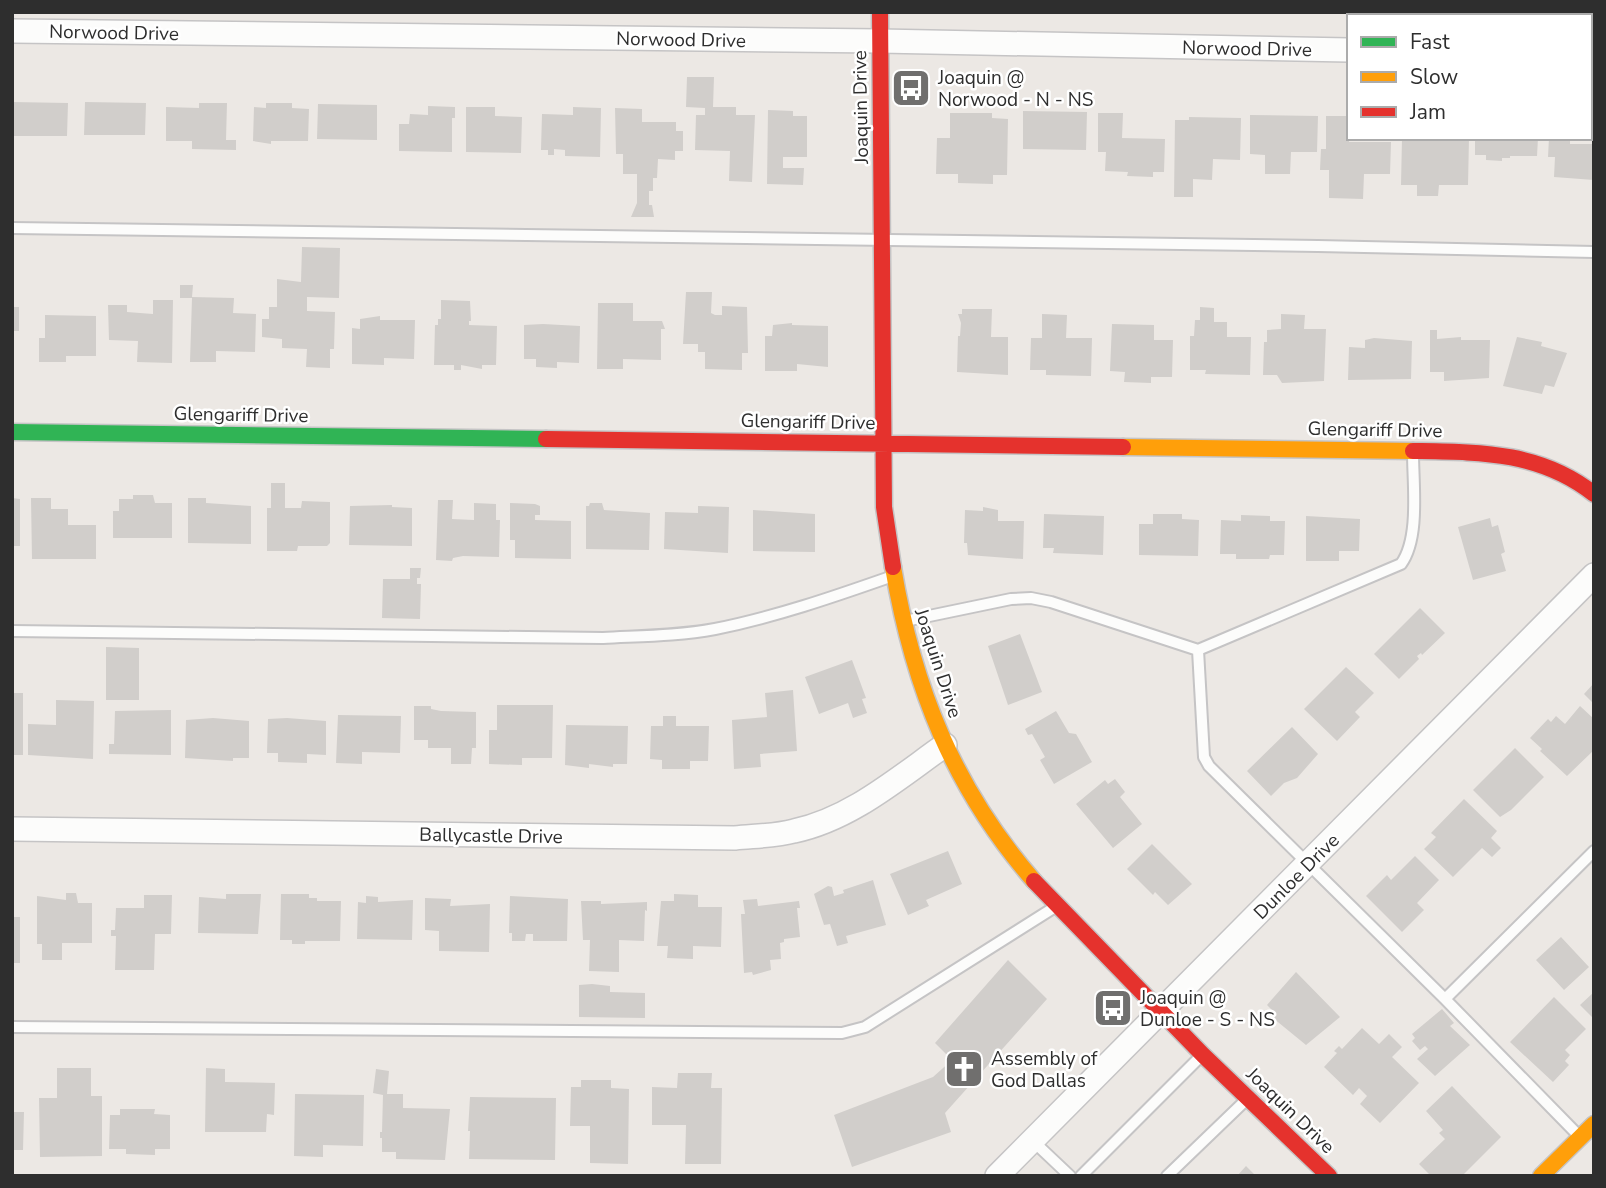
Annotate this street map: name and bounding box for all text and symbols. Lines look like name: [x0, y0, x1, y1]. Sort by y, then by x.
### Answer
legend: [1347, 14, 1592, 140]
street label: Norwood Drive: [49, 19, 179, 47]
street label: Norwood Drive: [616, 26, 746, 54]
text: Fast: [1410, 28, 1450, 56]
street label: Norwood Drive: [1182, 35, 1312, 63]
street label: Joaquin Drive: [847, 50, 875, 165]
text: Slow: [1410, 63, 1459, 91]
place label: Joaquin @ Norwood - N - NS: [937, 65, 1094, 113]
bus stop icon: Joaquin @ Norwood - N - NS: [890, 67, 932, 109]
text: Jam: [1409, 98, 1446, 126]
street label: Glengariff Drive: [173, 401, 309, 429]
street label: Glengariff Drive: [740, 408, 876, 436]
street label: Glengariff Drive: [1307, 416, 1443, 444]
street label: Joaquin Drive: [908, 604, 968, 721]
street label: Ballycastle Drive: [419, 822, 563, 850]
street label: Dunloe Drive: [1248, 828, 1345, 925]
place label: Joaquin @ Dunloe - S - NS: [1139, 985, 1275, 1033]
bus stop icon: Joaquin @ Dunloe - S - NS: [1092, 987, 1134, 1029]
place label: Assembly of God Dallas: [991, 1046, 1098, 1094]
church icon: Assembly of God Dallas: [943, 1048, 985, 1090]
street label: Joaquin Drive: [1240, 1061, 1340, 1160]

